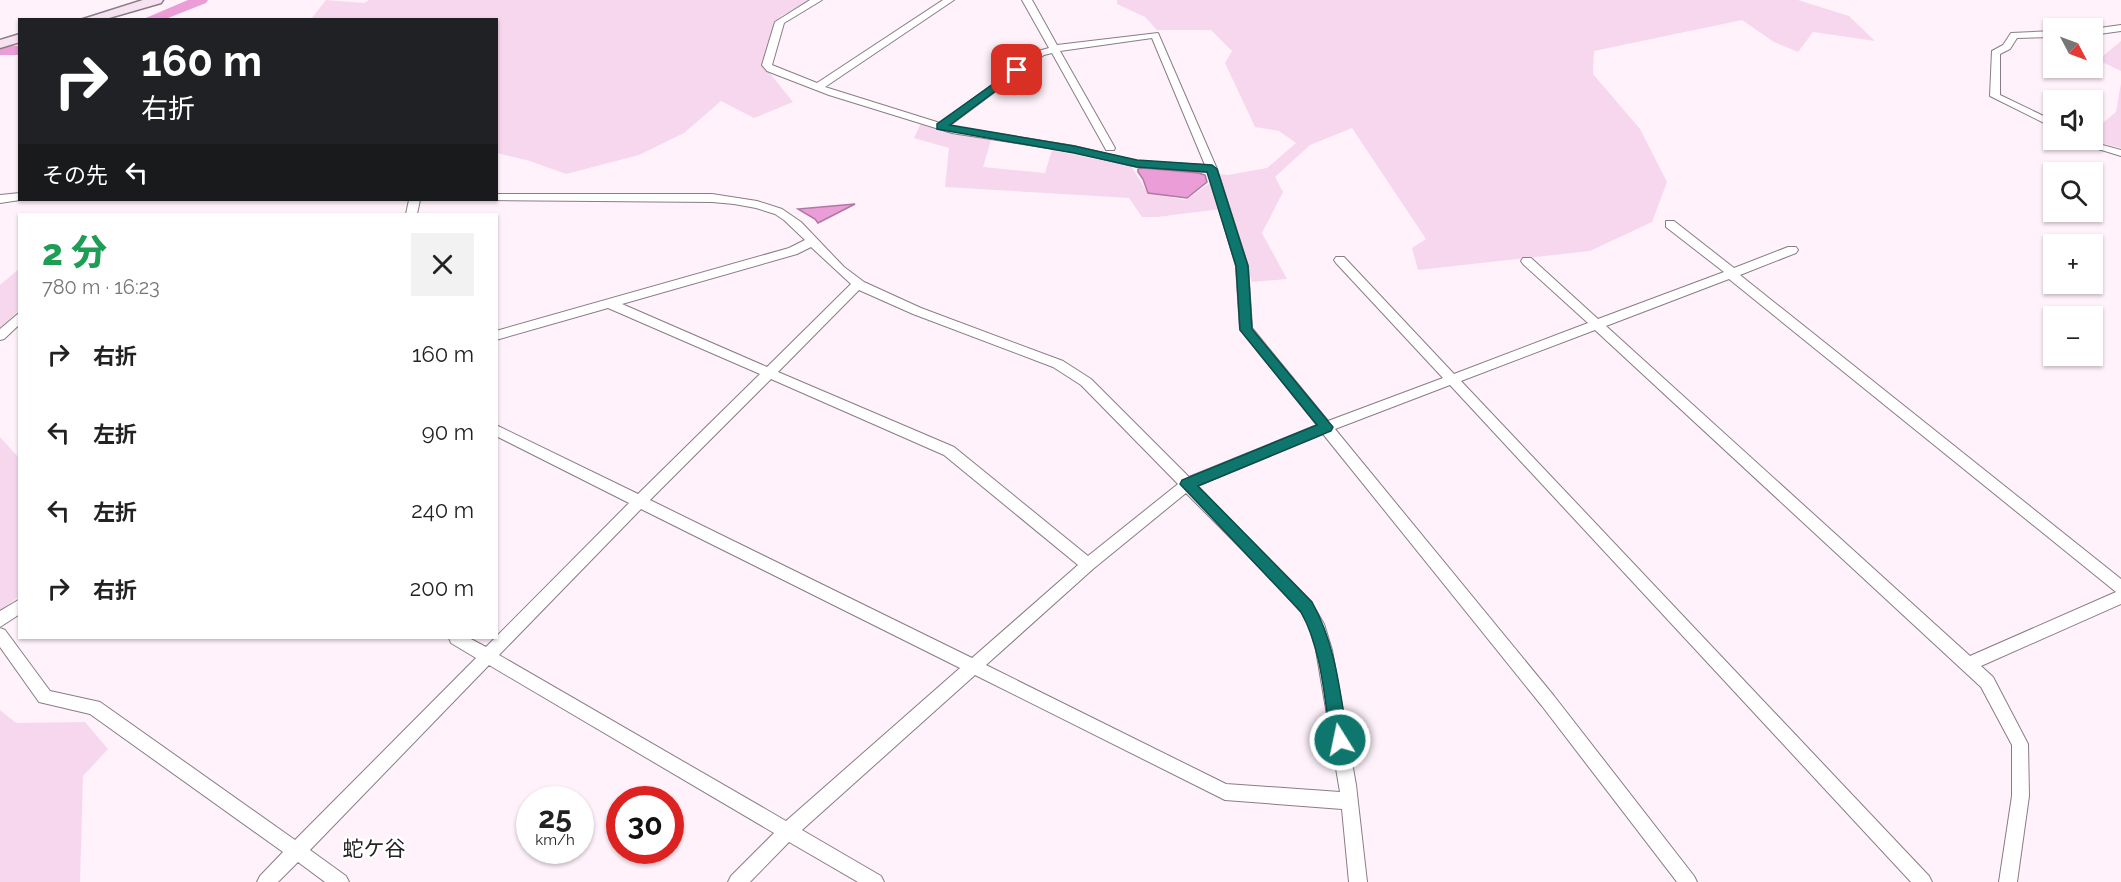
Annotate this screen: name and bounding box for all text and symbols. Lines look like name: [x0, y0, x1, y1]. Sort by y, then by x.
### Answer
north arrow: [2043, 18, 2103, 78]
map controls: [2043, 18, 2103, 366]
text: 160 m: [141, 37, 262, 86]
icon: right: [42, 42, 120, 120]
pin: [991, 44, 1042, 95]
icon: arrive: [1000, 53, 1033, 86]
button: sound: [2043, 90, 2103, 150]
text: 右折: [141, 93, 195, 124]
icon: left: [120, 156, 153, 189]
text: その先: [42, 162, 108, 188]
button: search: [2043, 162, 2103, 222]
text: 2 分: [42, 231, 107, 273]
button: close: [411, 233, 474, 296]
button: +: [2043, 234, 2103, 294]
text: 780 m · 16:23: [42, 275, 160, 299]
button: −: [2043, 306, 2103, 366]
icon: right: [42, 338, 75, 371]
text: 160 m: [412, 341, 474, 367]
text: 右折: [93, 343, 137, 369]
icon: left: [42, 416, 75, 449]
text: 90 m: [422, 419, 474, 445]
text: 左折: [93, 421, 137, 447]
icon: left: [42, 494, 75, 527]
text: 240 m: [411, 497, 474, 523]
text: 左折: [93, 499, 137, 525]
icon: right: [42, 572, 75, 605]
text: 200 m: [410, 575, 474, 601]
text: 右折: [93, 577, 137, 603]
position arrow: [1308, 708, 1372, 772]
speed limit sign: 30: [606, 786, 684, 864]
text: 25: [538, 800, 572, 835]
text: km/h: [535, 831, 575, 849]
district label: 蛇ケ谷: [343, 836, 406, 861]

